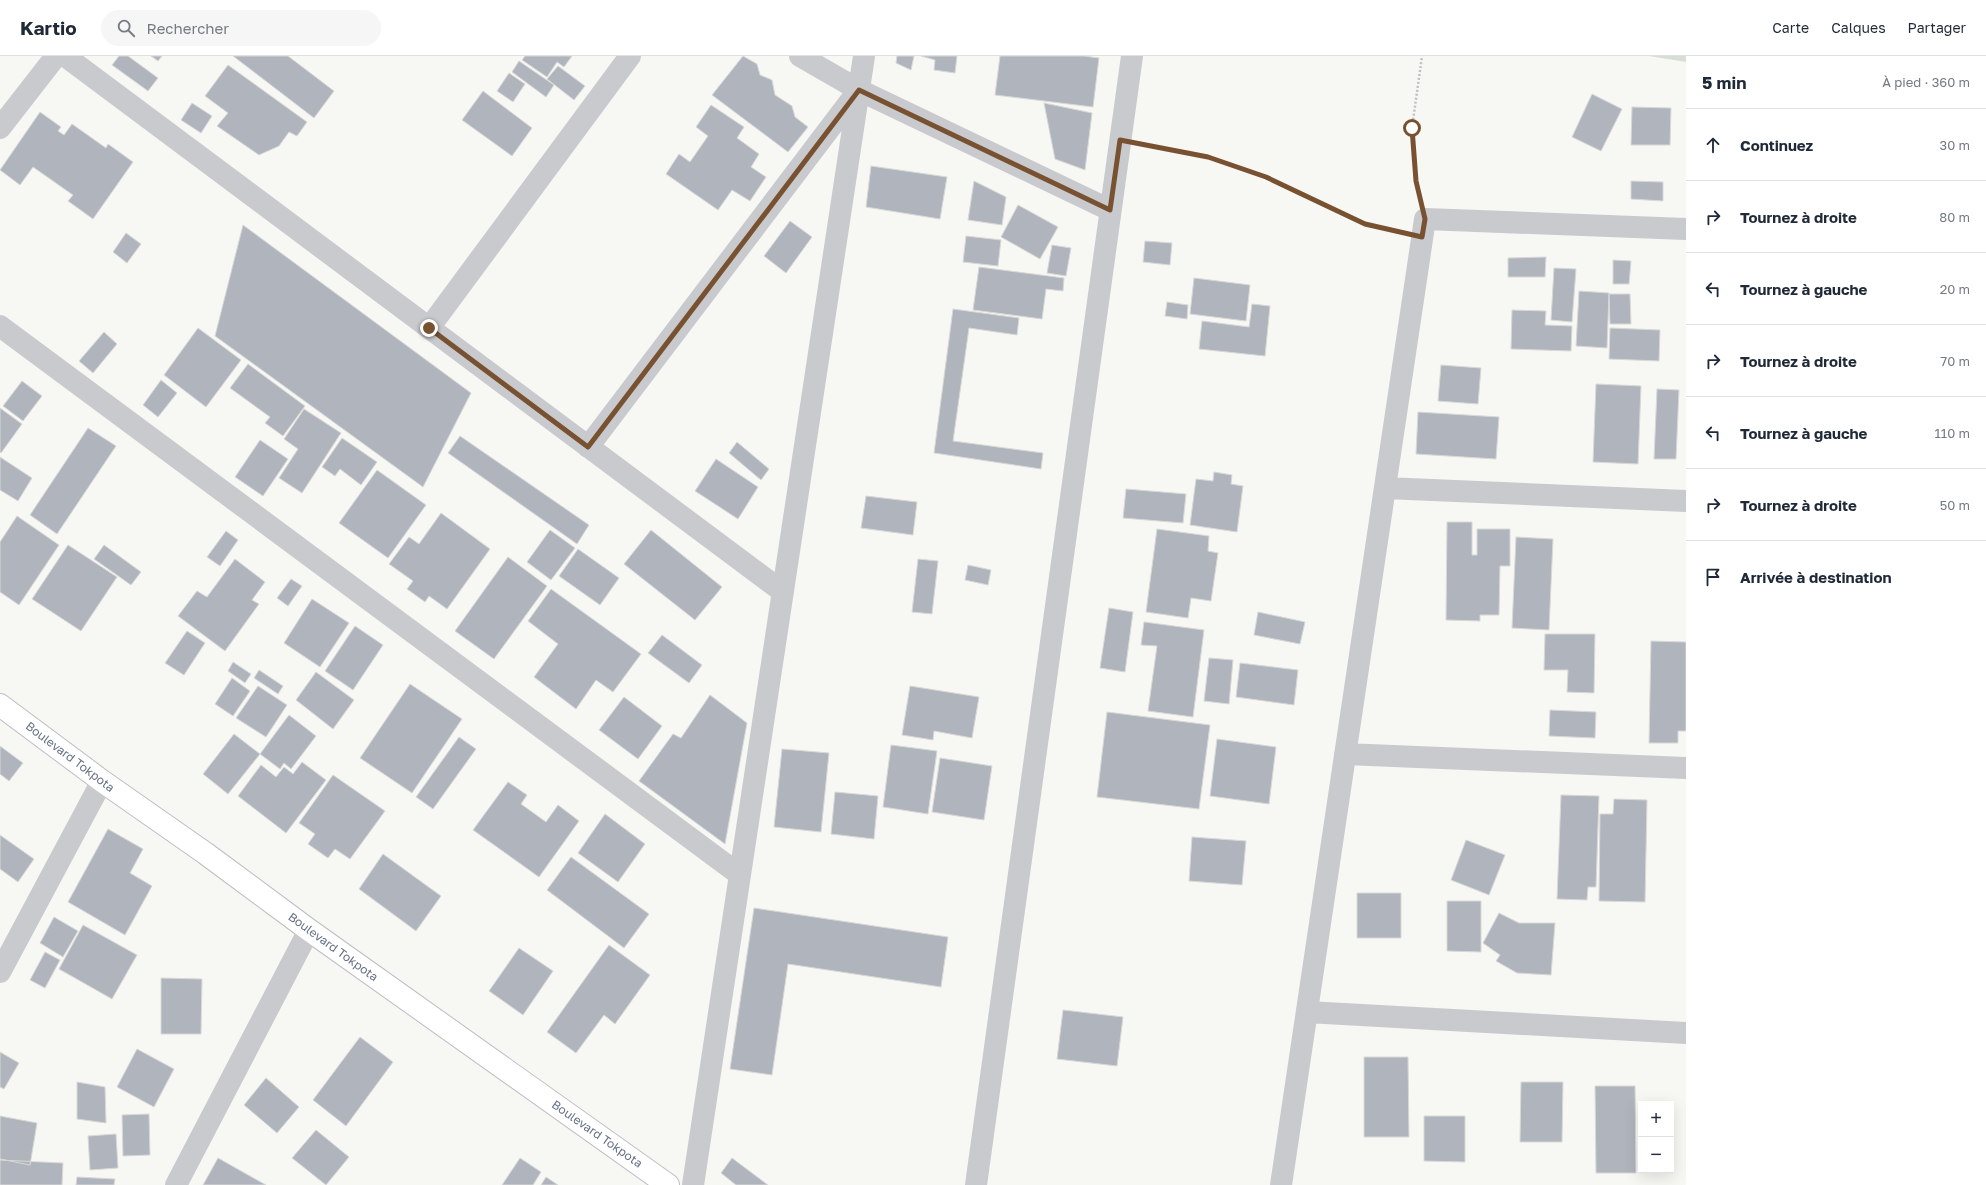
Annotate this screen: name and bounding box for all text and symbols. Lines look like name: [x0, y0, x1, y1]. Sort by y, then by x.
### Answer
search box: [101, 10, 381, 46]
text: Kartio: [20, 16, 77, 39]
icon: search: [115, 17, 137, 39]
text: Rechercher: [147, 19, 229, 37]
text: Carte: [1772, 19, 1809, 36]
text: Calques: [1831, 19, 1886, 36]
text: Partager: [1908, 19, 1966, 36]
text: 5 min: [1702, 72, 1746, 93]
text: À pied · 360 m: [1882, 74, 1970, 90]
route start: [1403, 119, 1421, 137]
icon: ahead: [1702, 134, 1724, 156]
text: Continuez: [1740, 136, 1813, 154]
text: 30 m: [1940, 137, 1970, 153]
icon: right: [1702, 206, 1724, 228]
text: Tournez à droite: [1740, 208, 1857, 226]
text: 80 m: [1939, 209, 1970, 225]
icon: left: [1702, 278, 1724, 300]
text: Tournez à gauche: [1740, 280, 1867, 298]
text: 20 m: [1940, 281, 1970, 297]
route end: [420, 319, 438, 337]
icon: right: [1702, 350, 1724, 372]
text: Tournez à droite: [1740, 352, 1857, 370]
text: 70 m: [1940, 353, 1970, 369]
icon: left: [1702, 422, 1724, 444]
text: Tournez à gauche: [1740, 424, 1867, 442]
text: 110 m: [1935, 425, 1970, 441]
icon: right: [1702, 494, 1724, 516]
text: Tournez à droite: [1740, 496, 1857, 514]
text: 50 m: [1940, 497, 1970, 513]
icon: arrive: [1702, 566, 1724, 588]
text: Arrivée à destination: [1740, 568, 1892, 586]
street label: Boulevard Tokpota: [23, 718, 118, 795]
street label: Boulevard Tokpota: [285, 909, 381, 984]
street label: Boulevard Tokpota: [549, 1097, 646, 1171]
map controls: [1638, 1101, 1674, 1173]
button: +: [1638, 1101, 1674, 1137]
button: −: [1638, 1137, 1674, 1173]

